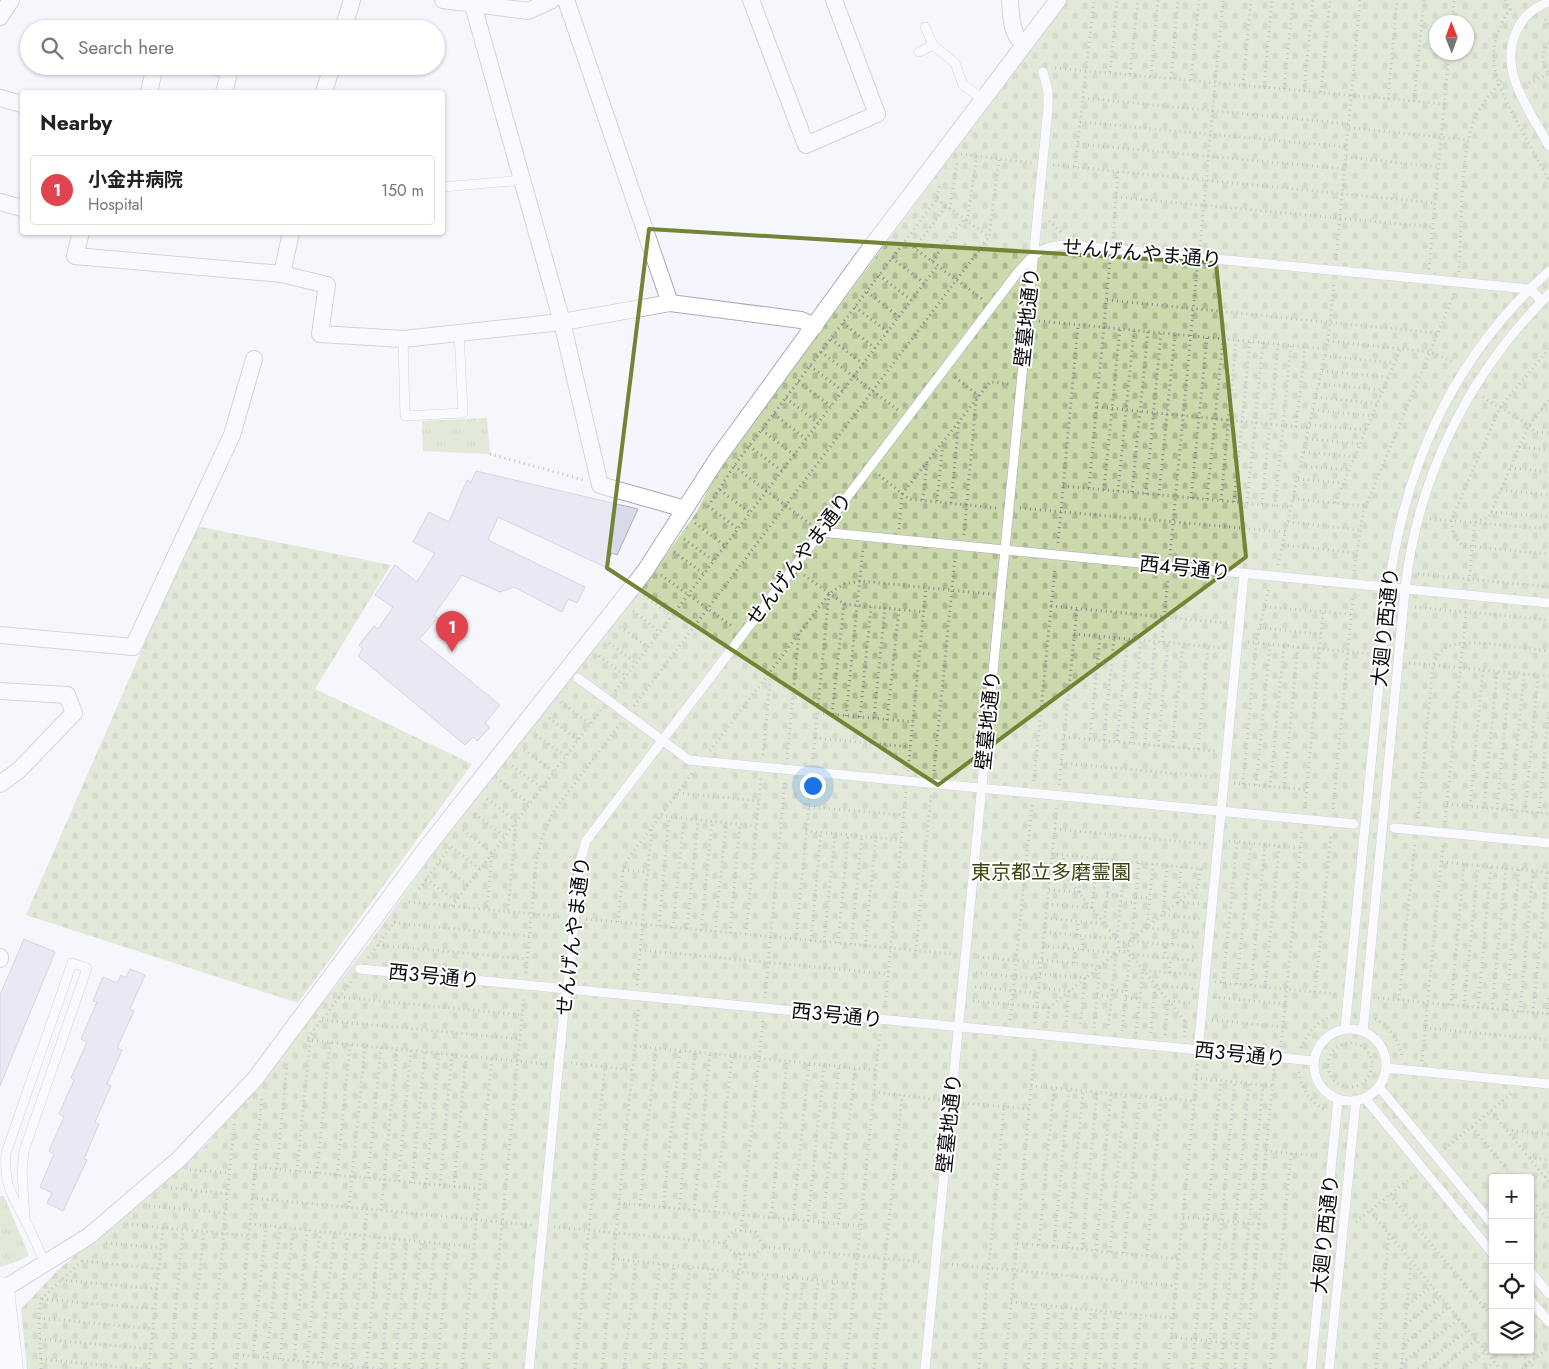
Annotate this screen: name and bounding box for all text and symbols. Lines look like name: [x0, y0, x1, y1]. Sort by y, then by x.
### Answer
north arrow: [1429, 15, 1474, 60]
search box: [20, 20, 445, 75]
icon: search: [38, 34, 66, 62]
text: Search here: [78, 34, 174, 61]
text: Nearby: [40, 108, 112, 138]
text: 小金井病院: [88, 166, 183, 193]
text: 1: [53, 179, 61, 202]
text: 150 m: [381, 179, 424, 202]
text: Hospital: [88, 193, 143, 216]
street label: せんげんやま通り: [1061, 232, 1223, 275]
street label: 壁墓地通り: [1008, 266, 1047, 368]
street label: せんげんやま通り: [740, 487, 859, 632]
street label: 西４号通り: [1138, 549, 1232, 588]
street label: 大廻り西通り: [1365, 566, 1406, 688]
pin: 1: [436, 611, 468, 652]
street label: 壁墓地通り: [969, 669, 1008, 771]
your location: [800, 773, 826, 799]
street label: せんげんやま通り: [549, 855, 598, 1017]
park label: 東京都立多磨霊園: [971, 858, 1131, 887]
street label: 西３号通り: [387, 957, 481, 996]
street label: 西３号通り: [790, 996, 884, 1035]
street label: 西３号通り: [1193, 1035, 1287, 1074]
street label: 壁墓地通り: [930, 1072, 969, 1174]
street label: 大廻り西通り: [1305, 1173, 1346, 1295]
map controls: [1489, 1174, 1534, 1354]
button: +: [1489, 1174, 1534, 1219]
button: −: [1489, 1219, 1534, 1264]
button: locate: [1489, 1264, 1534, 1309]
button: layers: [1489, 1309, 1534, 1354]

